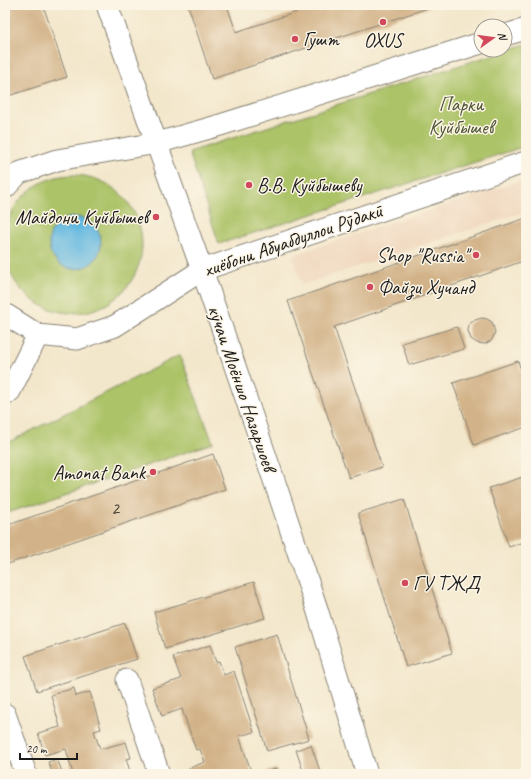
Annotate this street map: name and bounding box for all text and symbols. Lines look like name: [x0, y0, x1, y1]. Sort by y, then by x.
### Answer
marker: OXUS: [378, 17, 388, 27]
north arrow: [473, 18, 513, 58]
place label: Гушт: [303, 27, 340, 52]
place label: OXUS: [364, 28, 405, 53]
text: N: [495, 31, 511, 43]
marker: Гушт: [290, 34, 300, 44]
park label: Парки Куйбышев: [429, 92, 496, 140]
place label: В.В. Куйбышеву: [257, 173, 363, 198]
marker: В.В. Куйбышеву: [244, 180, 254, 190]
street label: хиёбони Абуабдуллои Рӯдакӣ: [200, 197, 387, 282]
place label: Майдони Куйбышев: [16, 205, 151, 230]
marker: Майдони Куйбышев: [151, 212, 161, 222]
place label: Shop "Russia": [377, 243, 472, 268]
marker: Shop "Russia": [471, 250, 481, 260]
place label: Файзи Хучанд: [378, 275, 476, 301]
marker: Файзи Хучанд: [365, 282, 375, 292]
street label: кӯчаи Моёншо Назаршоев: [202, 302, 283, 478]
place label: Amonat Bank: [53, 460, 147, 485]
marker: Amonat Bank: [148, 467, 158, 477]
house number: 2: [111, 497, 121, 519]
place label: ГУ ТЖД: [413, 571, 481, 596]
marker: ГУ ТЖД: [400, 578, 410, 588]
scale bar: [20, 735, 77, 761]
text: 20 m: [26, 741, 48, 757]

